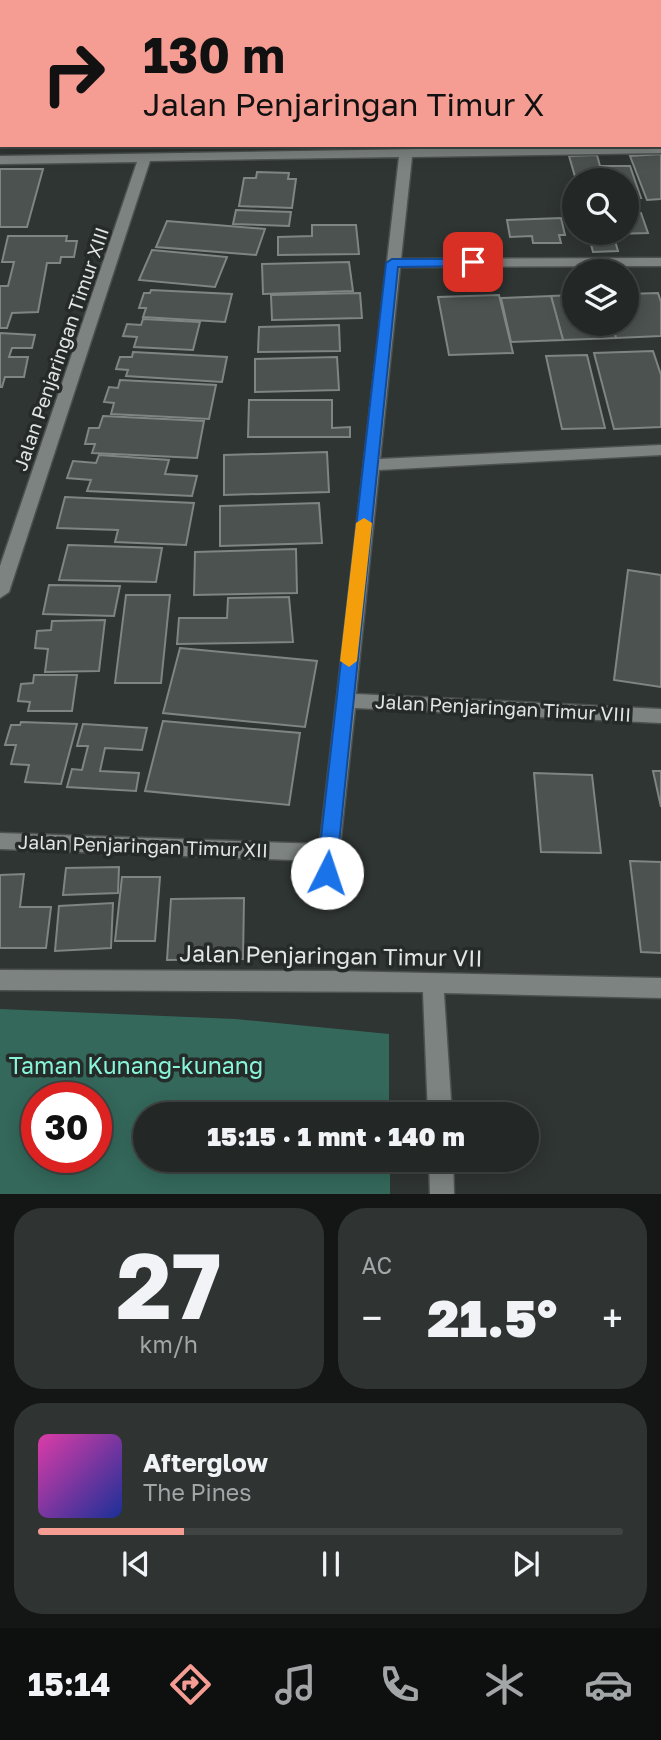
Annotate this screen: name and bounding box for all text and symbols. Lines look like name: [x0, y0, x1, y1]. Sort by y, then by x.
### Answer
text: 130 m: [143, 25, 285, 84]
icon: right: [28, 28, 119, 119]
text: Jalan Penjaringan Timur X: [143, 85, 544, 123]
map controls: [562, 168, 639, 336]
button: search: [562, 168, 639, 245]
street label: Jalan Penjaringan Timur XIII: [8, 224, 113, 474]
pin: [443, 232, 503, 292]
icon: arrive: [454, 243, 492, 281]
button: layers: [562, 259, 639, 336]
street label: Jalan Penjaringan Timur VIII: [374, 689, 632, 726]
street label: Jalan Penjaringan Timur XII: [18, 830, 268, 861]
position arrow: [290, 836, 364, 910]
street label: Jalan Penjaringan Timur VII: [179, 938, 483, 972]
park label: Taman Kunang-kunang: [9, 1051, 263, 1079]
speed limit sign: 30: [21, 1082, 112, 1173]
text: 15:15 · 1 mnt · 140 m: [207, 1121, 465, 1152]
text: 27: [116, 1230, 221, 1339]
text: AC: [362, 1251, 392, 1279]
text: 21.5°: [427, 1286, 557, 1348]
text: −: [362, 1295, 382, 1340]
text: +: [602, 1295, 623, 1340]
text: km/h: [139, 1330, 198, 1358]
text: Afterglow: [143, 1447, 268, 1478]
text: The Pines: [143, 1478, 251, 1506]
icon: previous: [117, 1545, 155, 1583]
icon: pause: [312, 1545, 350, 1583]
icon: next: [507, 1545, 545, 1583]
icon: directions: [166, 1660, 215, 1709]
icon: music: [271, 1660, 320, 1709]
icon: phone: [375, 1660, 424, 1709]
icon: climate: [480, 1660, 529, 1709]
icon: car: [584, 1660, 633, 1709]
text: 15:14: [28, 1665, 111, 1703]

